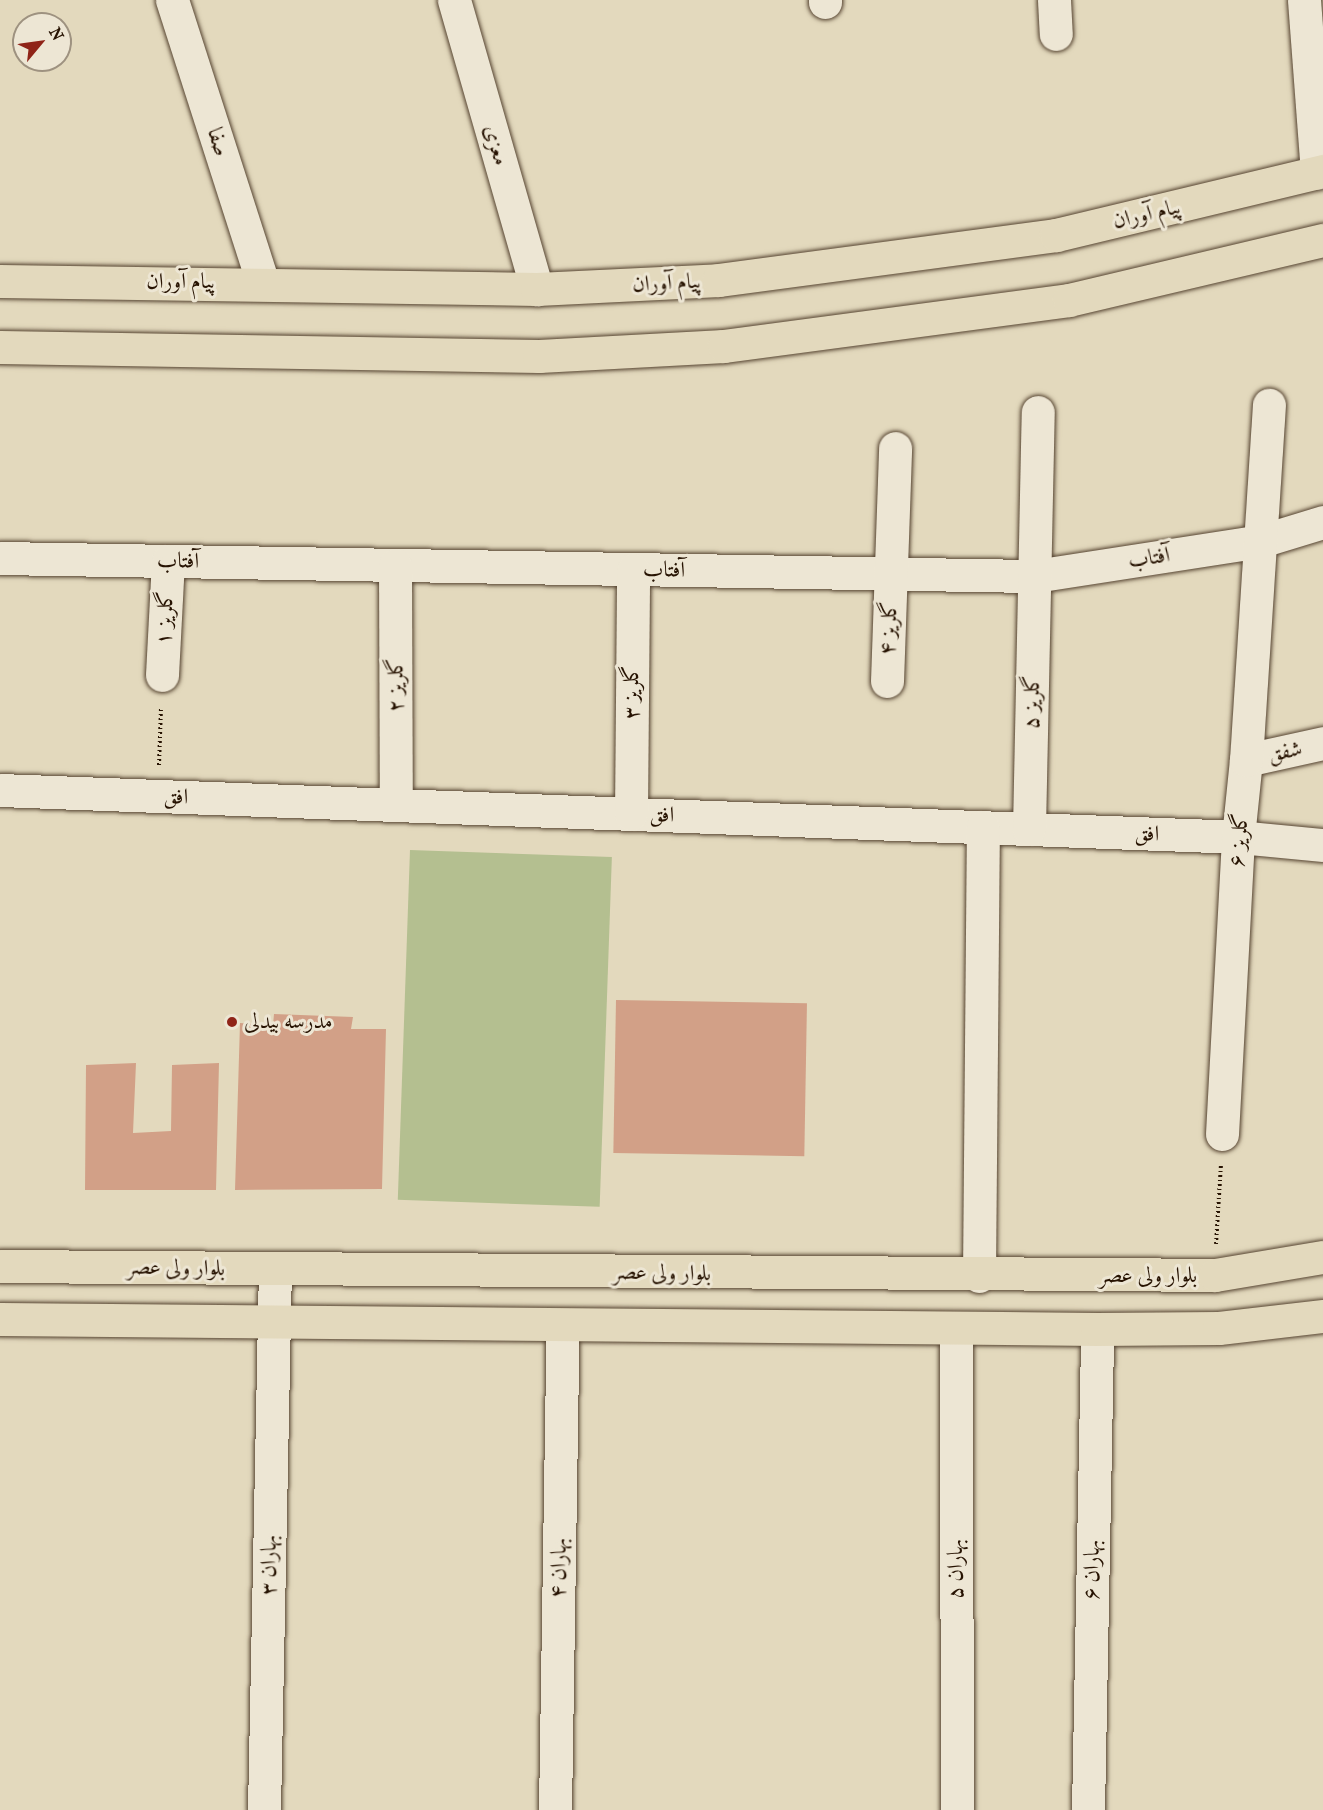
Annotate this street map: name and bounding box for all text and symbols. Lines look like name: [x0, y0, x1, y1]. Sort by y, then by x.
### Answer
north arrow: [12, 12, 72, 72]
text: N: [45, 24, 68, 44]
street label: معزی: [478, 122, 514, 168]
street label: صفا: [201, 124, 235, 160]
street label: پیام آوران: [1110, 193, 1184, 235]
street label: پیام آوران: [632, 268, 702, 298]
street label: پیام آوران: [146, 269, 216, 295]
street label: آفتاب: [1126, 542, 1172, 574]
street label: آفتاب: [157, 547, 199, 575]
street label: آفتاب: [643, 556, 685, 584]
street label: گلریز ۱: [150, 590, 180, 646]
street label: گلریز ۴: [875, 600, 903, 656]
street label: گلریز ۲: [383, 658, 409, 712]
street label: گلریز ۳: [619, 665, 645, 719]
street label: گلریز ۵: [1018, 675, 1046, 729]
street label: شفق: [1265, 735, 1305, 769]
street label: افق: [163, 783, 189, 811]
street label: افق: [649, 801, 675, 829]
street label: گلریز ۶: [1223, 812, 1255, 868]
street label: افق: [1134, 820, 1160, 848]
place label: مدرسه بیدلی: [244, 1009, 333, 1035]
marker: مدرسه بیدلی: [225, 1015, 239, 1029]
street label: بلوار ولی عصر: [127, 1254, 225, 1282]
street label: بلوار ولی عصر: [613, 1259, 711, 1287]
street label: بلوار ولی عصر: [1099, 1263, 1197, 1289]
street label: بهاران ۳: [255, 1535, 283, 1595]
street label: بهاران ۴: [545, 1538, 573, 1598]
street label: بهاران ۵: [943, 1539, 969, 1599]
street label: بهاران ۶: [1078, 1540, 1106, 1600]

